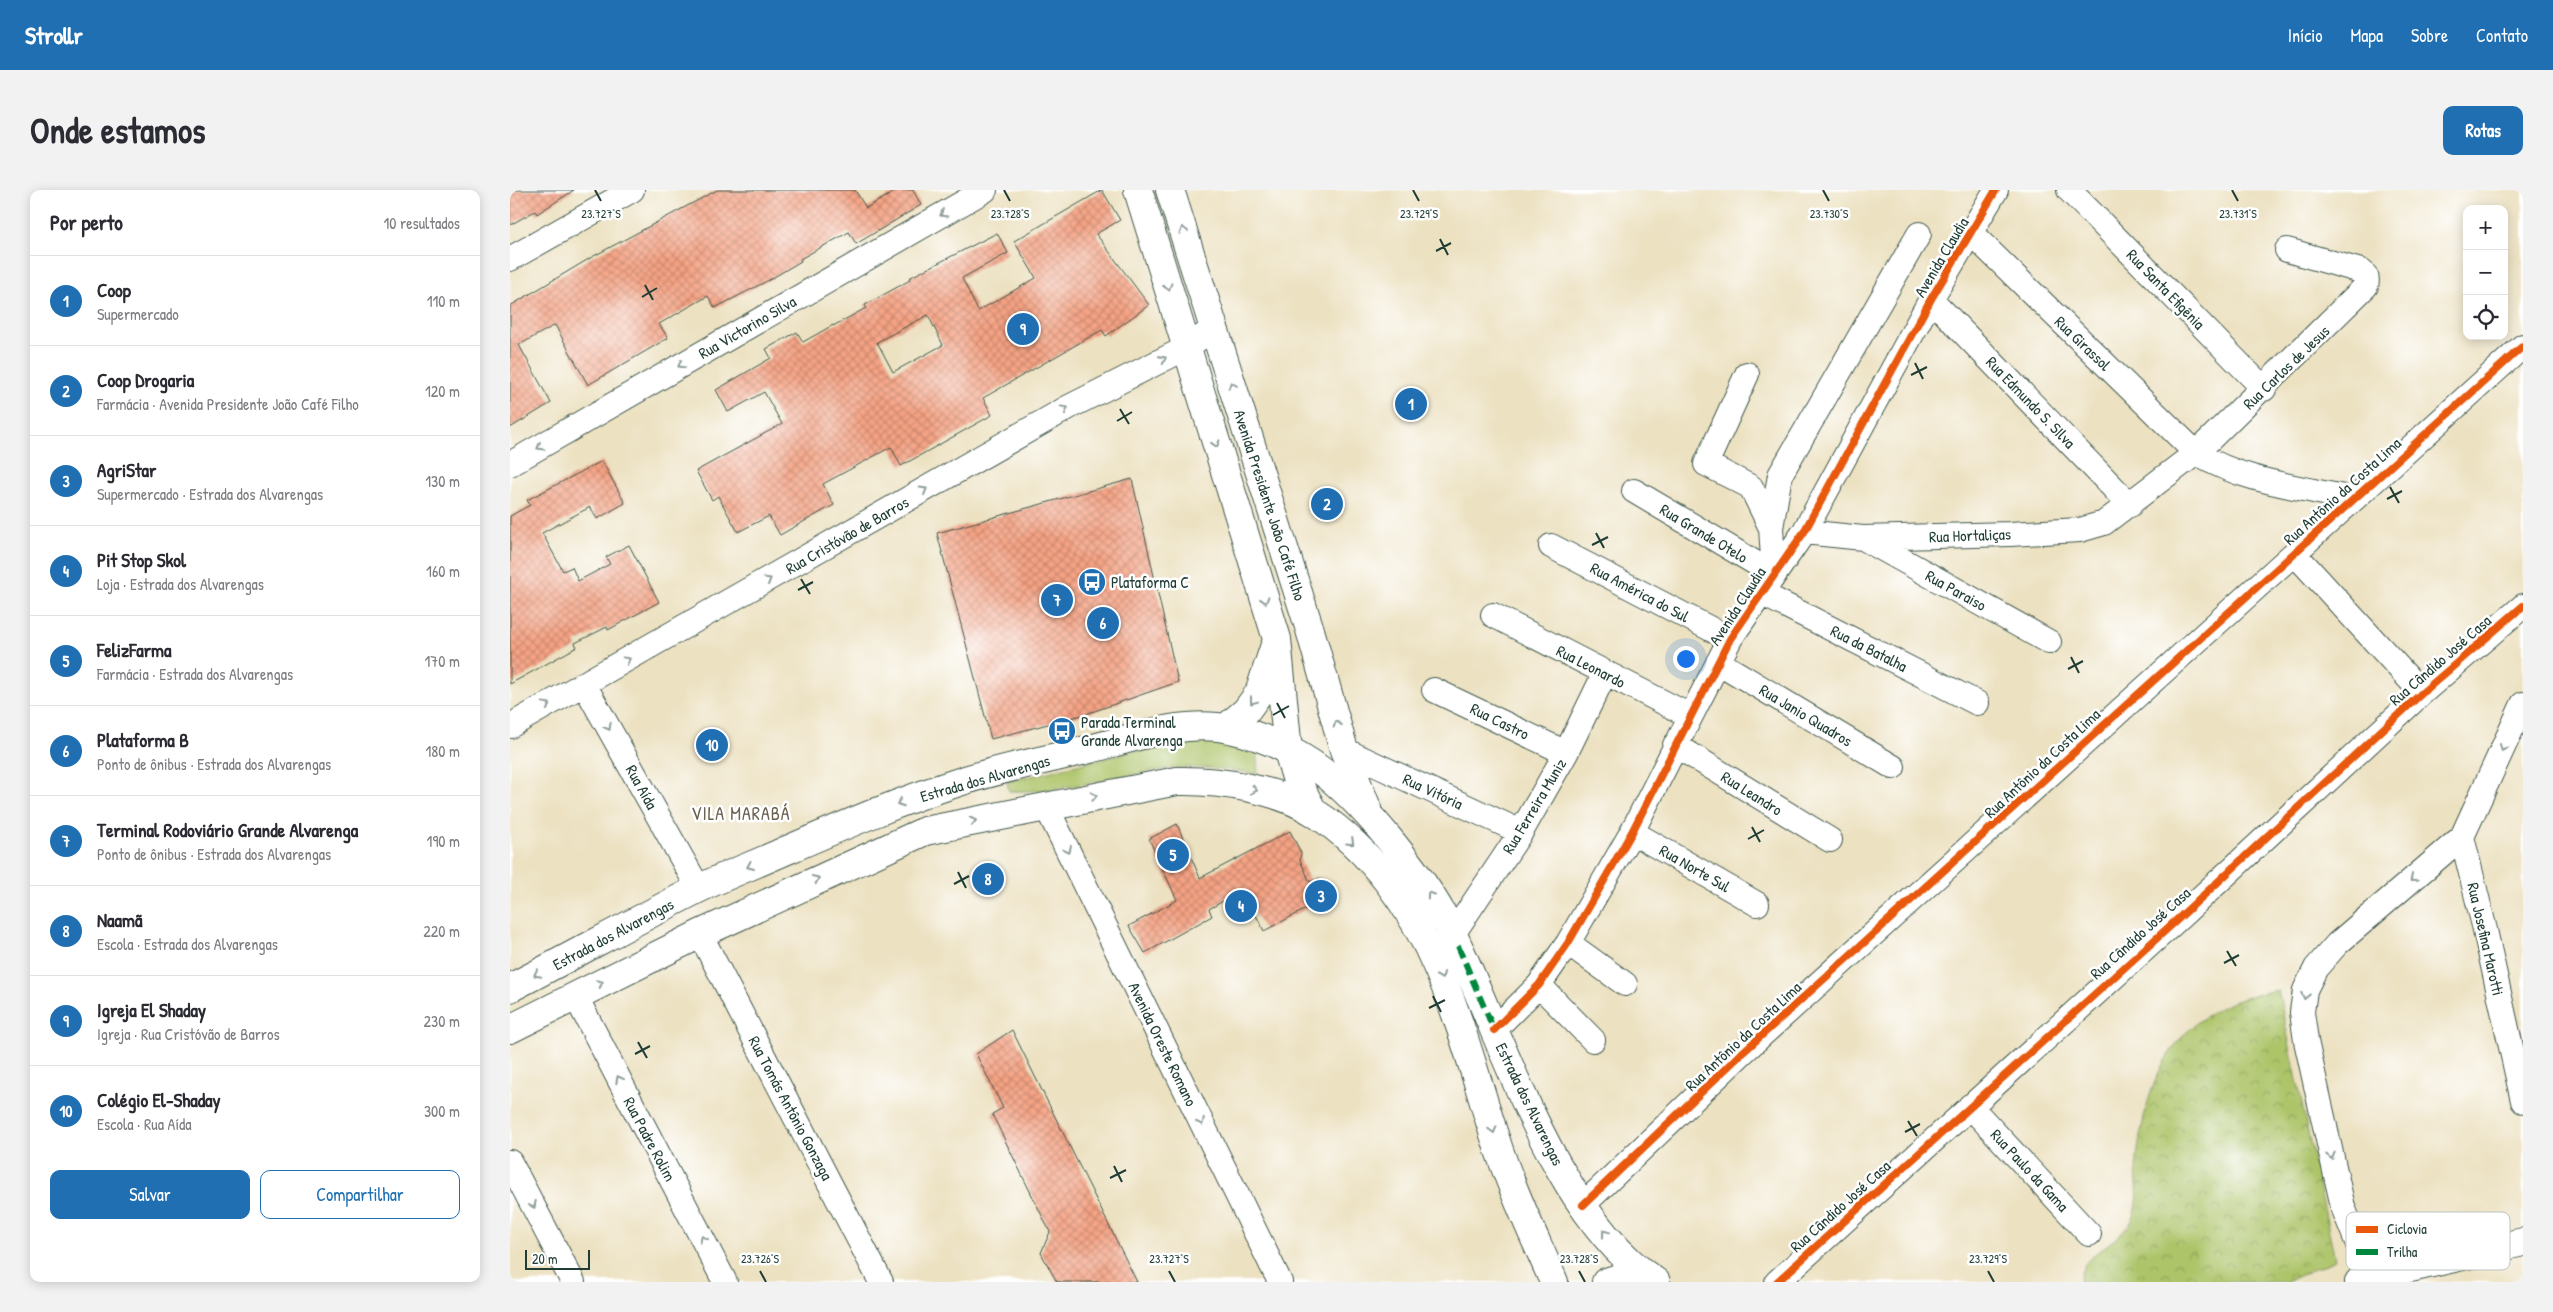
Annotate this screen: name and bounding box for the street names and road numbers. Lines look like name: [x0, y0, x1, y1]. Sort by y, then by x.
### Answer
street label: Avenida Claudia: [1909, 213, 1973, 301]
street label: Rua Santa Efigênia: [2122, 244, 2210, 334]
street label: Rua Victorino Silva: [694, 290, 800, 364]
street label: Rua Girassol: [2050, 311, 2116, 376]
street label: Rua Carlos de Jesus: [2238, 320, 2334, 414]
street label: Rua Edmundo S. SIlva: [1981, 351, 2081, 453]
street label: Avenida Presidente João Café Filho: [1229, 407, 1311, 604]
street label: Rua Antônio da Costa Lima: [2278, 432, 2406, 550]
street label: Rua Cristóvão de Barros: [781, 491, 913, 579]
street label: Rua Grande Otelo: [1656, 498, 1752, 568]
street label: Rua Hortaliças: [1929, 523, 2011, 547]
street label: Rua América do Sul: [1587, 557, 1694, 628]
street label: Avenida Claudia: [1703, 563, 1771, 649]
street label: Rua Paraiso: [1922, 564, 1991, 616]
street label: Rua Cândido José Casa: [2384, 610, 2496, 710]
street label: Rua da Batalha: [1827, 619, 1911, 677]
street label: Rua Leonardo: [1553, 639, 1630, 693]
street label: Rua Janio Quadros: [1755, 679, 1857, 751]
street label: Rua Castro: [1467, 697, 1534, 745]
street label: Rua Antônio da Costa Lima: [1979, 703, 2105, 823]
street label: Estrada dos Alvarengas: [918, 749, 1052, 807]
street label: Rua Ferreira Muniz: [1497, 754, 1571, 858]
street label: Rua Aída: [621, 761, 663, 813]
street label: Rua Leandro: [1717, 766, 1787, 821]
street label: Rua Vitória: [1399, 767, 1467, 815]
street label: Rua Norte Sul: [1656, 839, 1735, 897]
street label: Rua Josefina Marotti: [2462, 880, 2510, 998]
street label: Rua Cândido José Casa: [2085, 882, 2195, 984]
street label: Estrada dos Alvarengas: [549, 893, 677, 975]
street label: Rua Antônio da Costa Lima: [1680, 976, 1806, 1096]
street label: Avenida Oreste Romano: [1123, 978, 1203, 1110]
street label: Rua Tomás Antônio Gonzaga: [744, 1032, 838, 1184]
street label: Estrada dos Alvarengas: [1491, 1039, 1569, 1169]
street label: Rua Padre Rolim: [619, 1093, 681, 1185]
street label: Rua Paulo da Gama: [1986, 1124, 2074, 1216]
street label: Rua Cândido José Casa: [1785, 1155, 1895, 1257]

